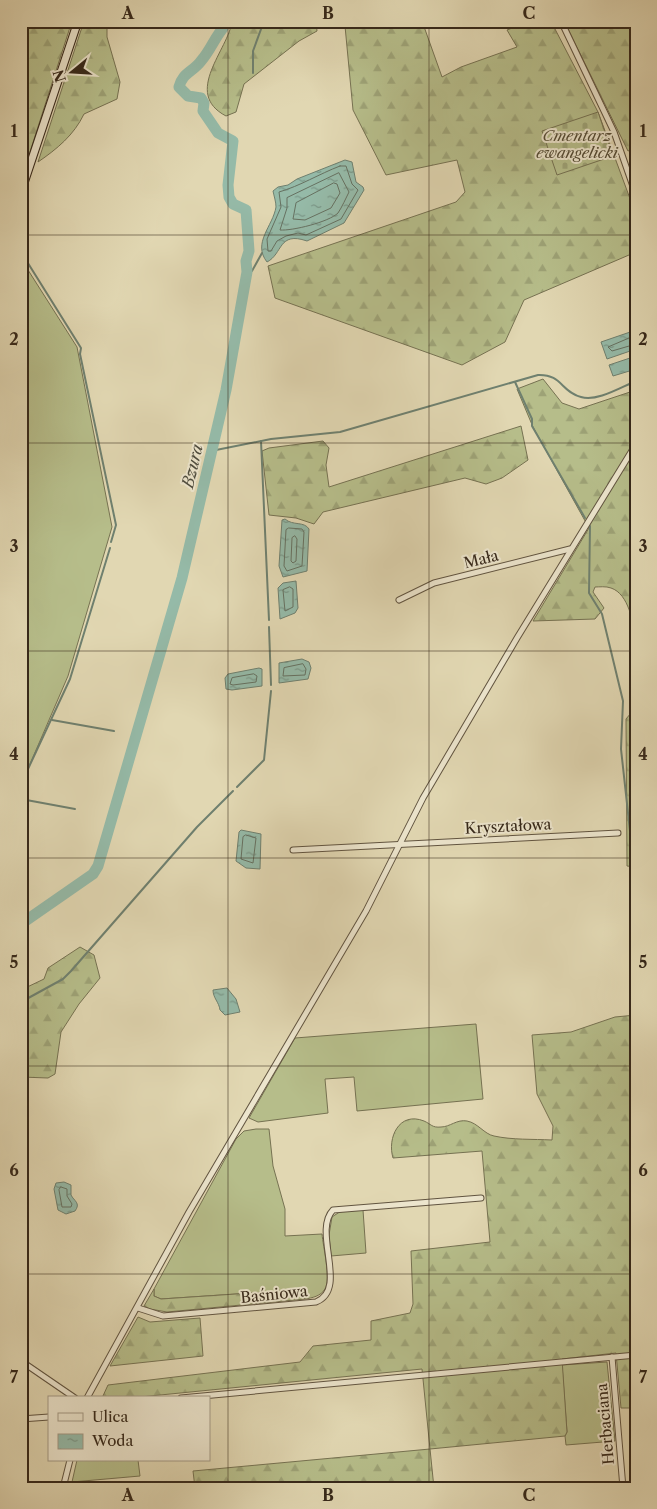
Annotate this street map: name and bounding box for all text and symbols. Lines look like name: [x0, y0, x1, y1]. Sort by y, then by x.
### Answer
text: A: [121, 3, 135, 23]
text: B: [322, 3, 334, 23]
text: C: [523, 3, 535, 23]
north arrow: [48, 48, 98, 98]
text: N: [49, 67, 70, 85]
text: 1: [10, 121, 18, 141]
text: 1: [639, 121, 647, 141]
park label: Cmentarz ewangelicki: [536, 126, 619, 162]
text: 2: [9, 329, 19, 349]
text: 2: [638, 329, 648, 349]
water label: Bzura: [177, 442, 207, 492]
text: 3: [9, 536, 19, 556]
text: 3: [638, 536, 648, 556]
street label: Mała: [462, 545, 501, 573]
text: 4: [9, 744, 19, 764]
text: 4: [638, 744, 648, 764]
street label: Kryształowa: [464, 814, 552, 838]
text: 5: [10, 952, 19, 972]
text: 5: [639, 952, 648, 972]
text: 6: [9, 1160, 19, 1180]
text: 6: [638, 1160, 648, 1180]
street label: Baśniowa: [239, 1281, 309, 1307]
text: 7: [10, 1367, 19, 1387]
text: 7: [639, 1367, 648, 1387]
street label: Herbaciana: [592, 1382, 618, 1466]
legend: [48, 1396, 210, 1462]
text: Ulica: [92, 1407, 128, 1426]
text: Woda: [91, 1431, 133, 1450]
text: A: [121, 1485, 135, 1505]
text: B: [322, 1485, 334, 1505]
text: C: [523, 1485, 535, 1505]

